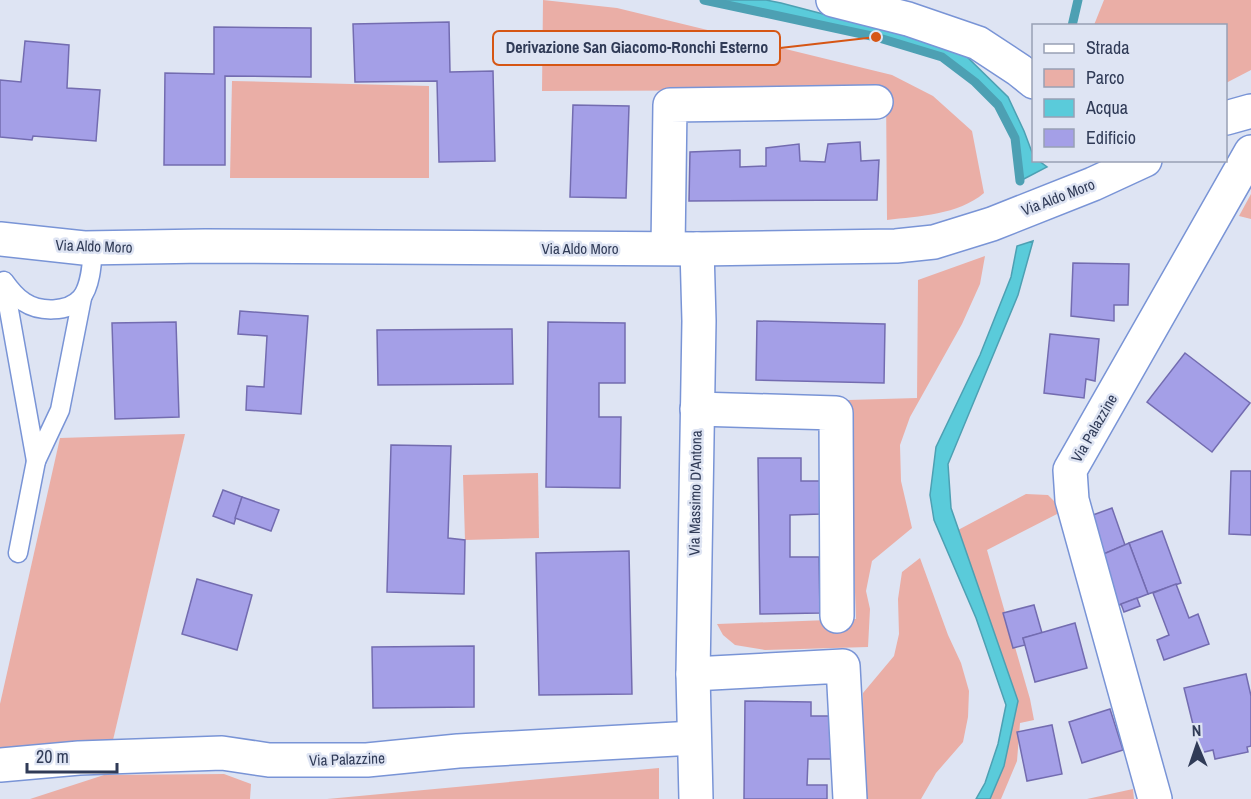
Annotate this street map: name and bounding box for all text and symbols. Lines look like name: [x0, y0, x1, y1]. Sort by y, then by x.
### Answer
legend: [1032, 24, 1227, 162]
callout: Derivazione San Giacomo-Ronchi Esterno: [493, 31, 780, 65]
text: Strada: [1086, 35, 1130, 60]
text: Derivazione San Giacomo-Ronchi Esterno: [506, 36, 768, 58]
text: Parco: [1086, 65, 1125, 90]
text: Acqua: [1085, 95, 1128, 120]
text: Edificio: [1086, 125, 1136, 150]
street label: Via Aldo Moro: [1018, 173, 1098, 221]
street label: Via Aldo Moro: [55, 234, 133, 258]
street label: Via Aldo Moro: [541, 238, 619, 259]
street label: Via Palazzine: [1066, 390, 1122, 466]
street label: Via Massimo D'Antona: [683, 430, 707, 556]
north arrow: [1167, 715, 1227, 775]
text: N: [1191, 719, 1202, 741]
scale bar: [27, 736, 117, 774]
text: 20 m: [36, 744, 69, 769]
street label: Via Palazzine: [309, 747, 385, 771]

